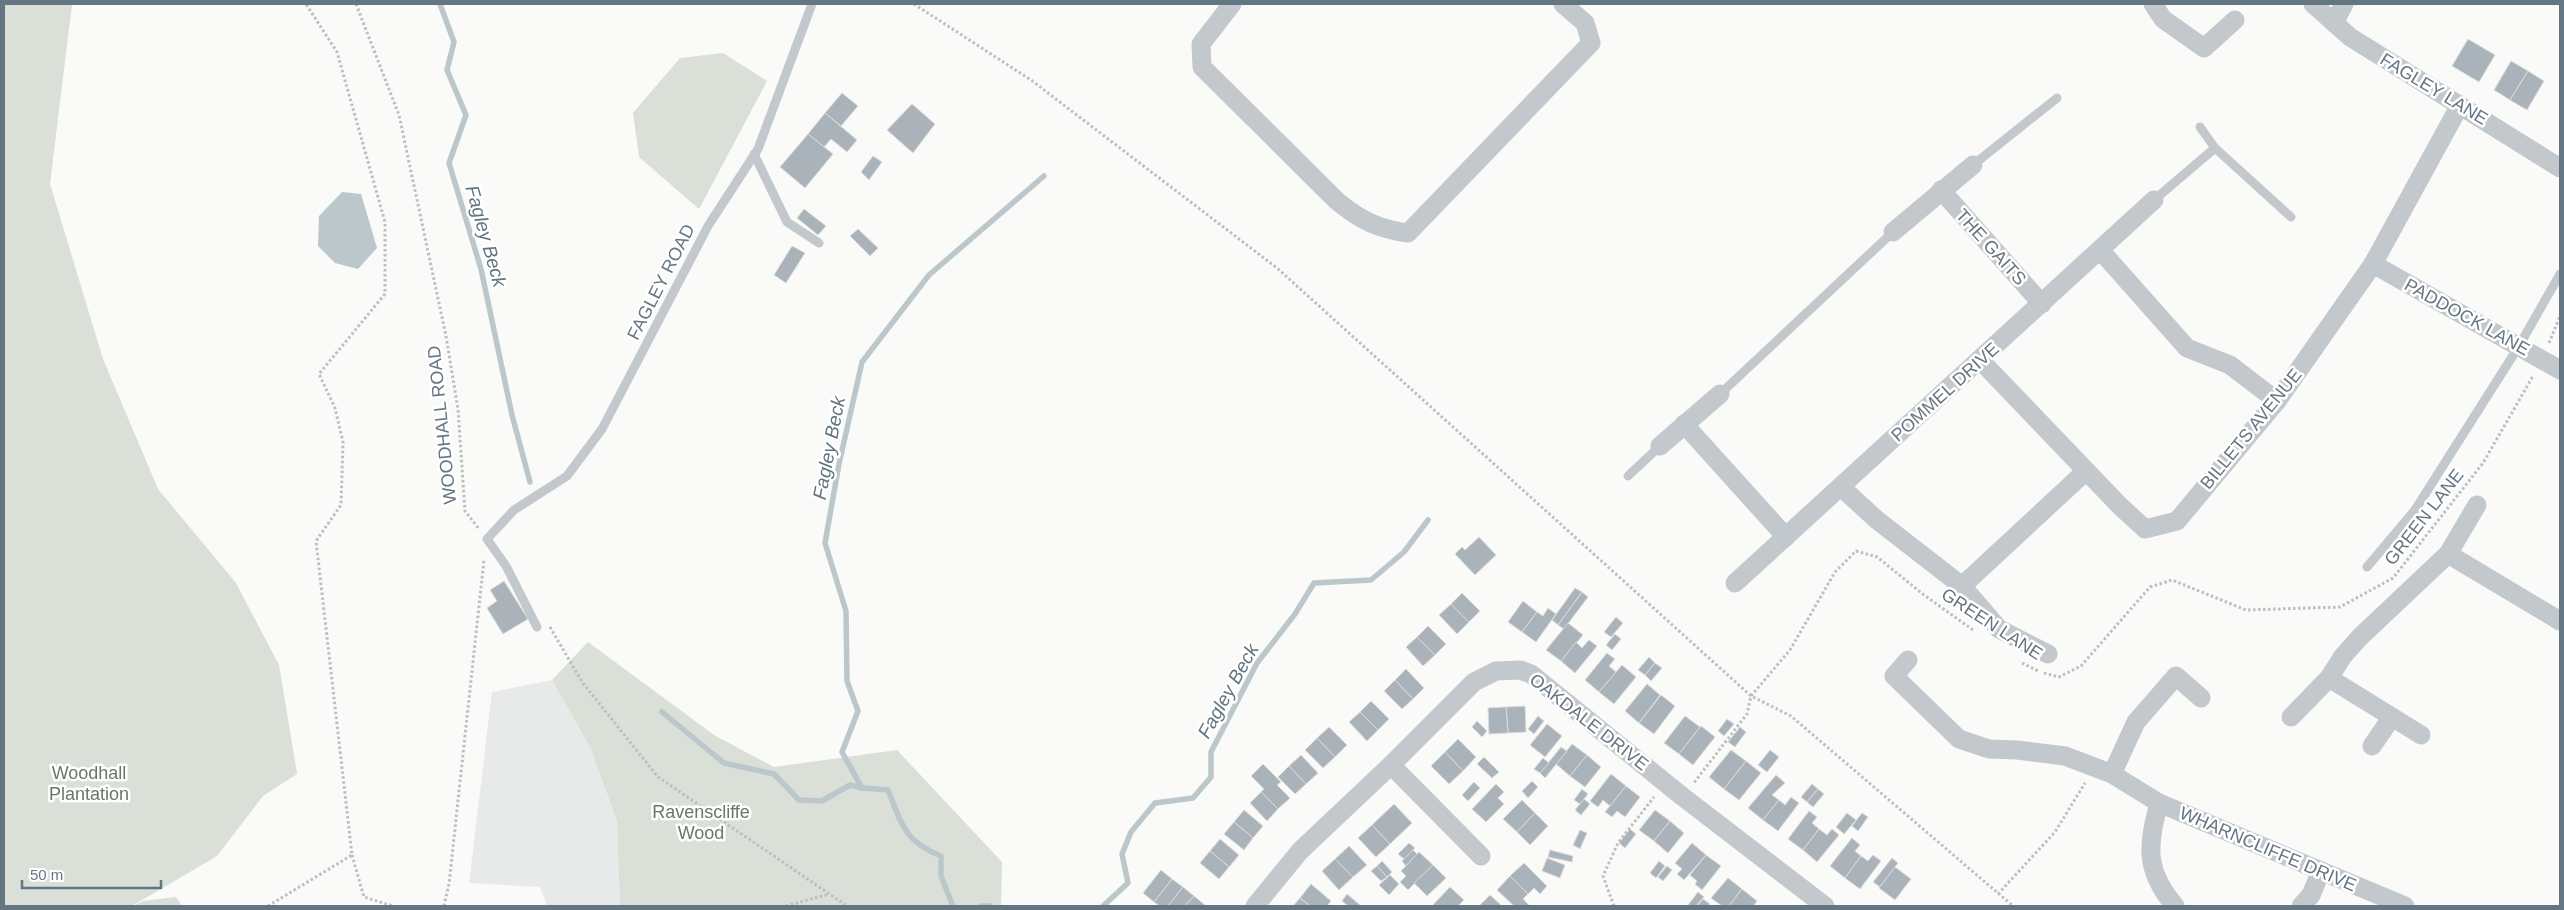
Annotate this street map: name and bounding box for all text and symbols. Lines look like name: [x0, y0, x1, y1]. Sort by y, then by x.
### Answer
street label: FAGLEY LANE: [2377, 49, 2491, 129]
water label: Fagley Beck: [461, 183, 511, 291]
street label: THE GAITS: [1952, 205, 2030, 289]
street label: FAGLEY ROAD: [623, 221, 699, 343]
street label: PADDOCK LANE: [2401, 274, 2533, 360]
street label: POMMEL DRIVE: [1887, 339, 2003, 445]
street label: WOODHALL ROAD: [424, 345, 460, 505]
street label: BILLETS AVENUE: [2196, 365, 2306, 493]
water label: Fagley Beck: [809, 393, 850, 501]
street label: GREEN LANE: [2380, 465, 2468, 569]
street label: GREEN LANE: [1938, 584, 2046, 664]
water label: Fagley Beck: [1193, 639, 1263, 742]
street label: OAKDALE DRIVE: [1526, 669, 1652, 775]
park label: Woodhall Plantation: [49, 763, 129, 804]
park label: Ravenscliffe Wood: [652, 802, 750, 843]
street label: WHARNCLIFFE DRIVE: [2177, 803, 2359, 895]
scale bar: [22, 858, 161, 890]
text: 50 m: [30, 866, 63, 883]

